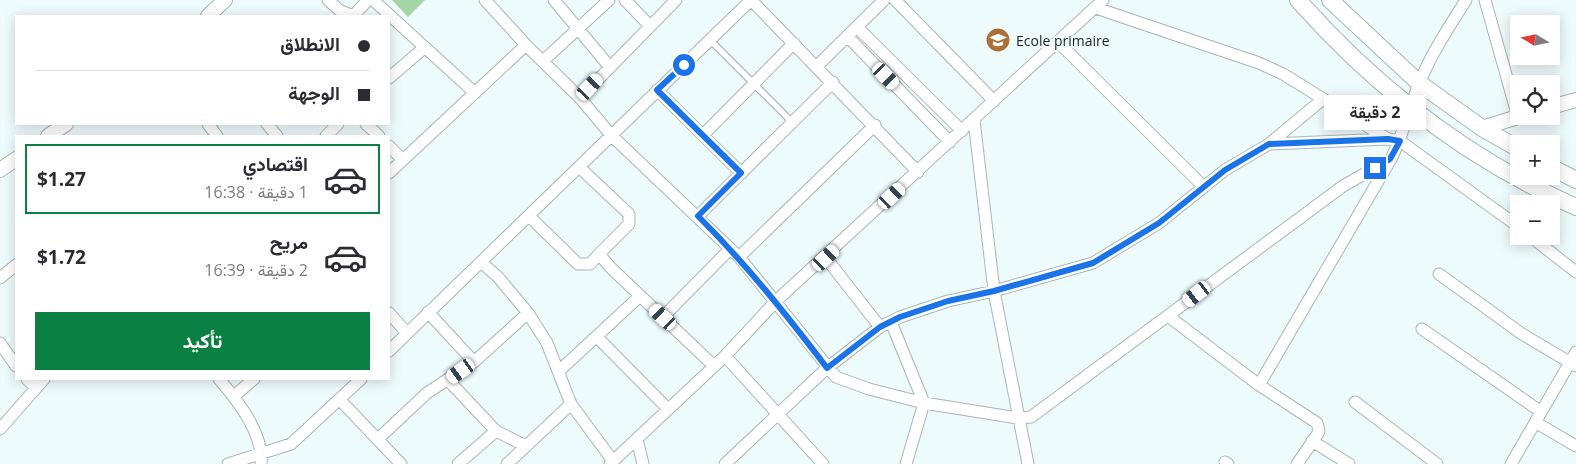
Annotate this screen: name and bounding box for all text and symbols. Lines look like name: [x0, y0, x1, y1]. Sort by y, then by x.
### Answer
north arrow: [1510, 15, 1560, 65]
map controls: [1510, 15, 1560, 245]
school or university icon: Ecole primaire: [985, 27, 1011, 53]
text: الانطلاق: [280, 31, 340, 57]
place label: Ecole primaire: [1016, 31, 1110, 50]
route start: [673, 54, 695, 76]
car: [870, 60, 901, 92]
car: [574, 71, 605, 103]
button: locate: [1510, 75, 1560, 125]
text: الوجهة: [288, 80, 340, 106]
callout: 2 دقيقة: [1324, 96, 1426, 130]
text: 2 دقيقة: [1349, 101, 1401, 123]
button: +: [1510, 135, 1560, 185]
text: اقتصادي: [243, 151, 308, 177]
icon: car: [323, 157, 368, 202]
route end: [1364, 157, 1386, 179]
text: $1.27: [37, 166, 86, 192]
car: [875, 180, 908, 212]
text: 1 دقيقة · 16:38: [204, 181, 308, 203]
button: −: [1510, 195, 1560, 245]
text: مريح: [270, 229, 308, 255]
icon: car: [323, 235, 368, 280]
car: [809, 242, 842, 274]
text: $1.72: [37, 244, 86, 270]
text: 2 دقيقة · 16:39: [204, 259, 308, 281]
car: [1180, 279, 1213, 309]
car: [646, 301, 679, 333]
button: تأكيد: [35, 312, 370, 370]
car: [444, 356, 477, 386]

